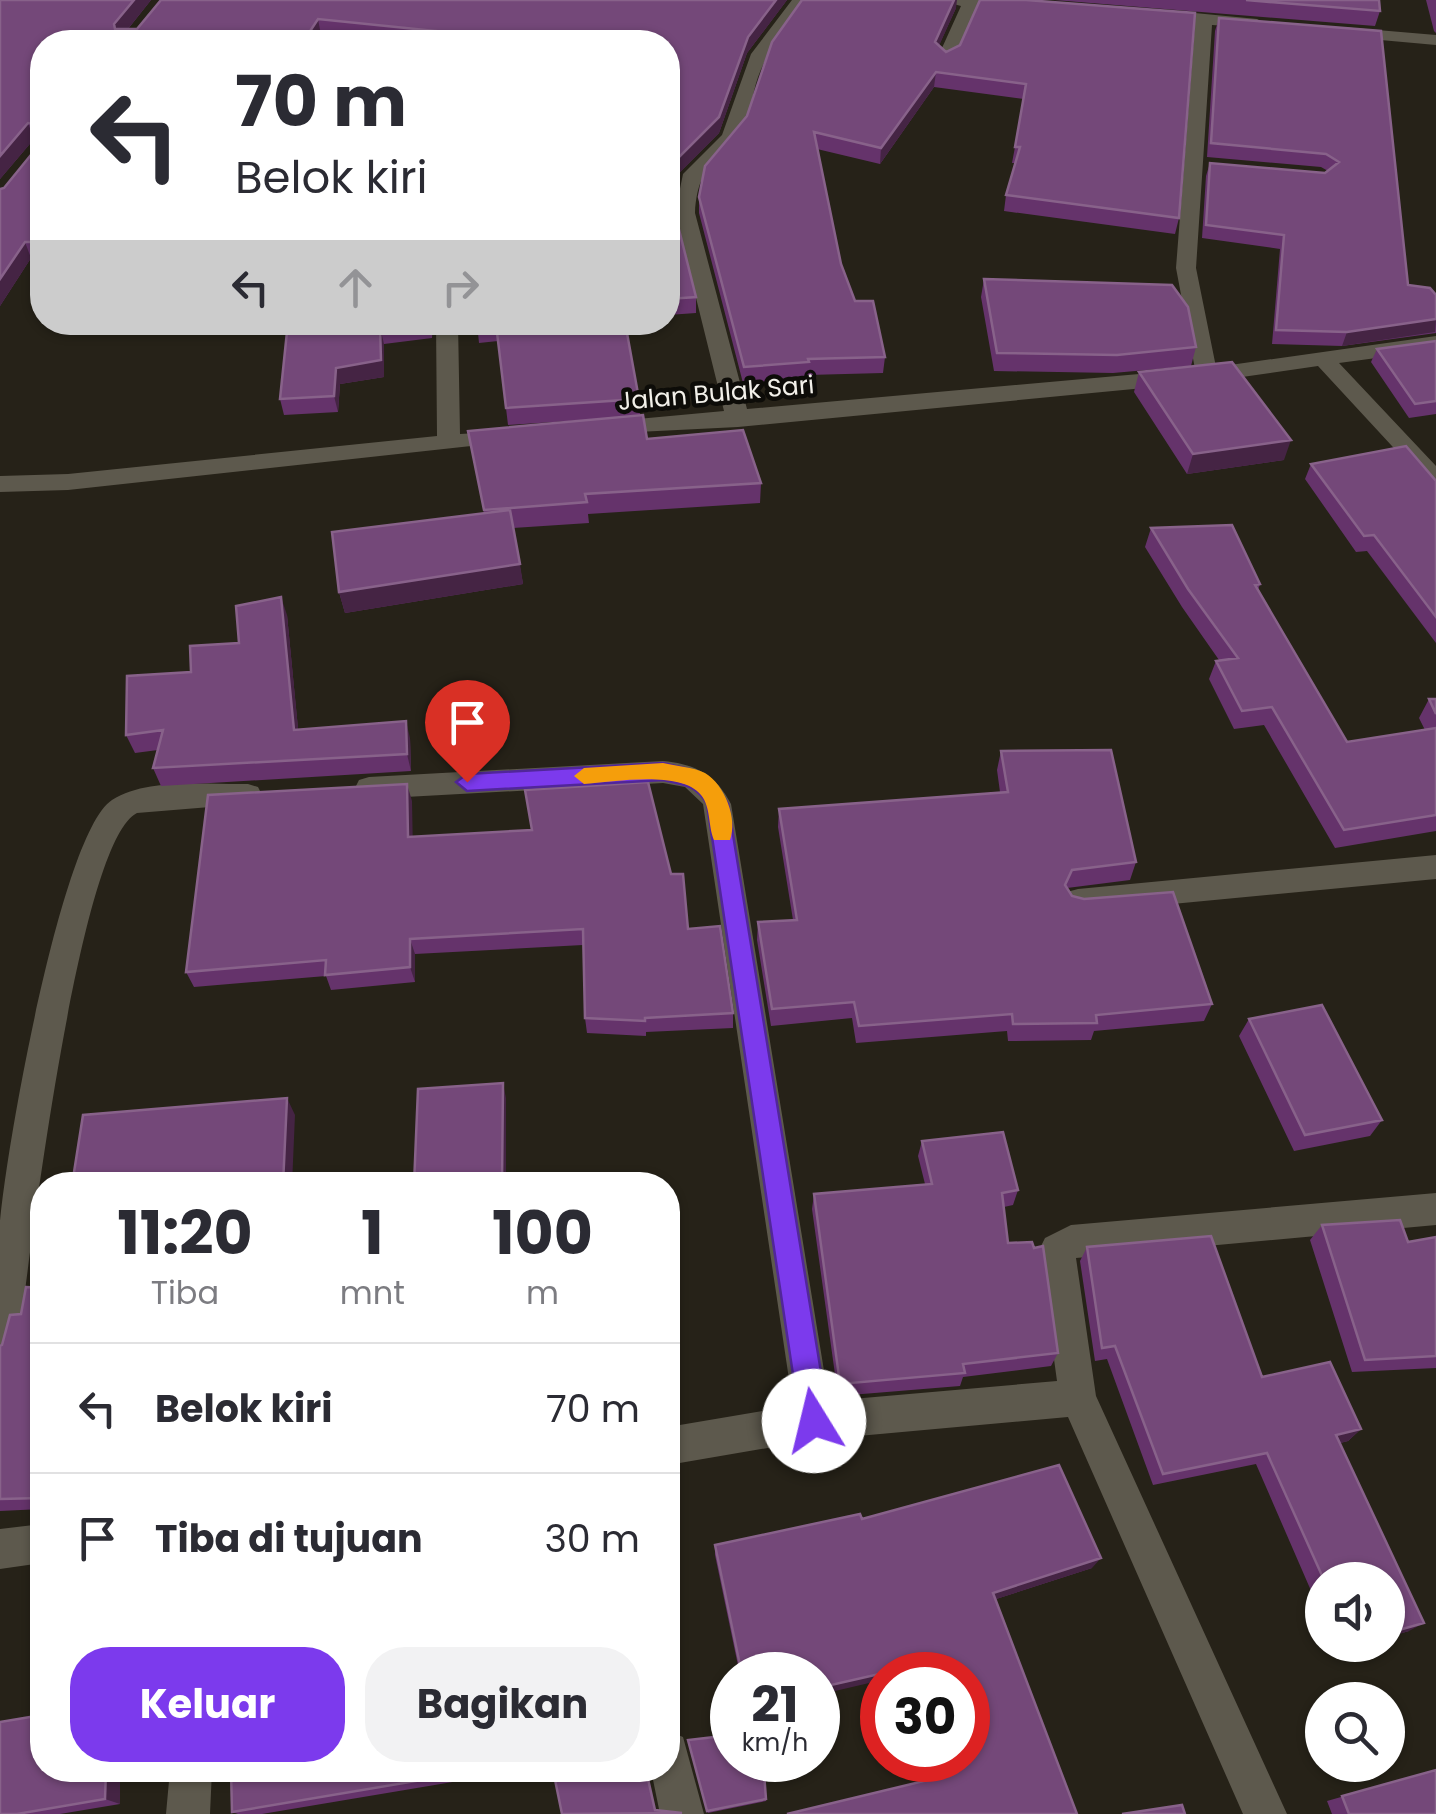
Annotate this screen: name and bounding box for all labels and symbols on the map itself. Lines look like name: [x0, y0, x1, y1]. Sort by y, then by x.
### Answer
street label: Jalan Bulak Sari: [616, 367, 816, 419]
pin: [425, 680, 510, 783]
position arrow: [762, 1369, 866, 1473]
speed limit sign: 30: [860, 1652, 990, 1782]

